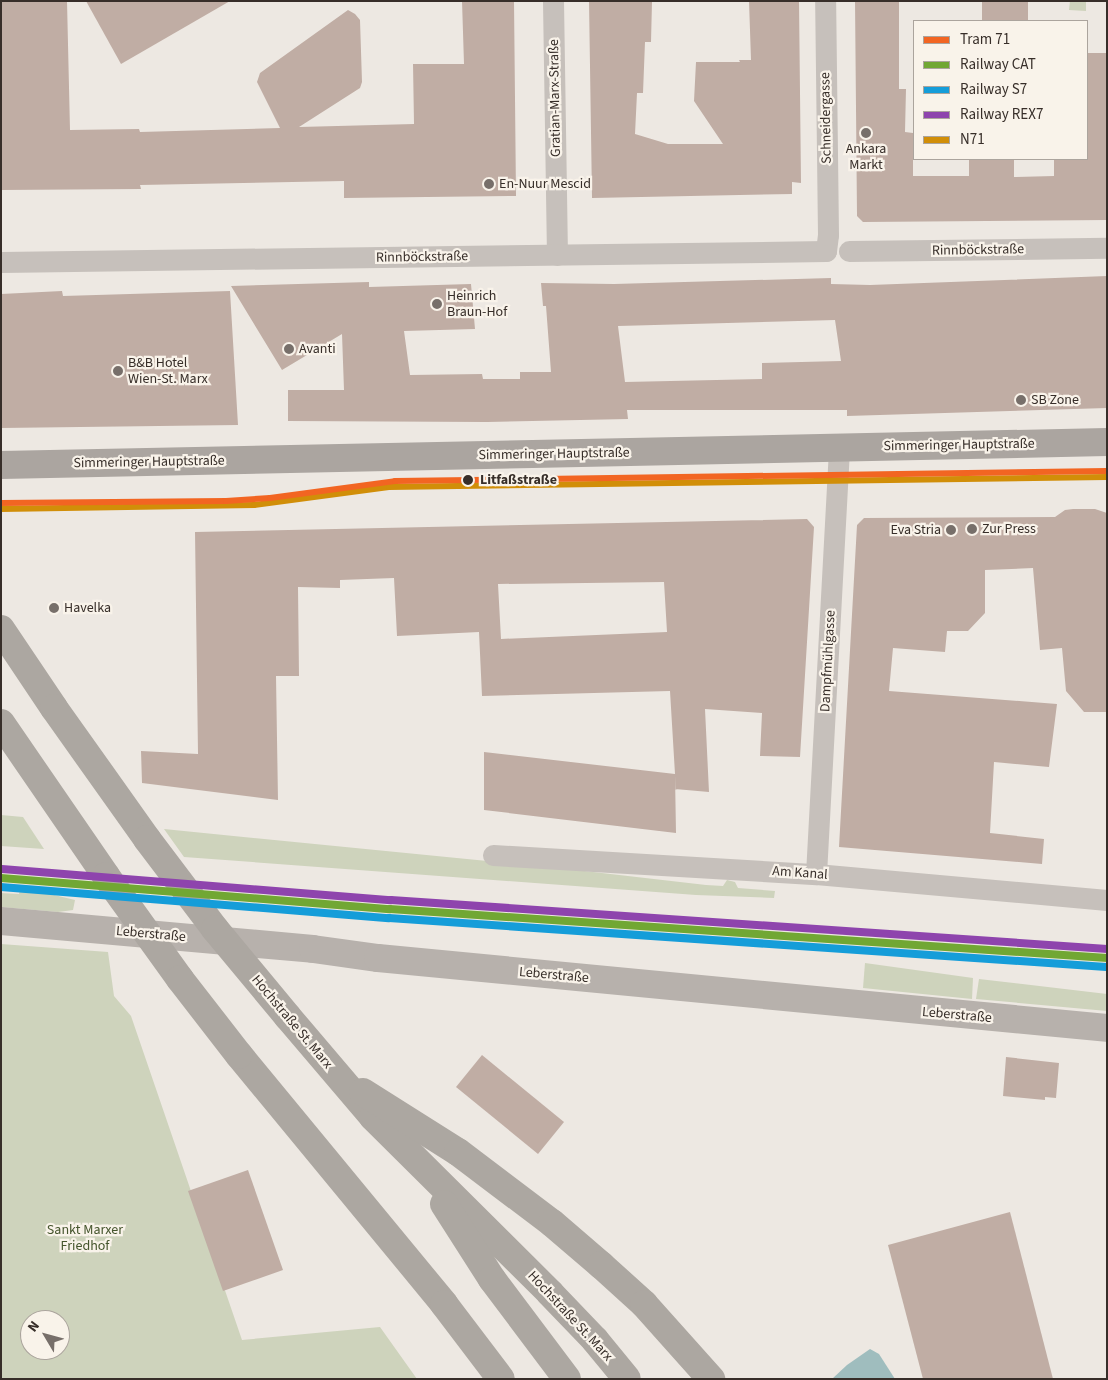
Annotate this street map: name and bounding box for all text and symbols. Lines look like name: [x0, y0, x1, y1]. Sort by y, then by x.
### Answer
legend: [913, 20, 1088, 160]
text: Tram 71: [960, 29, 1010, 50]
street label: Gratian-Marx-Straße: [546, 39, 564, 157]
text: Railway CAT: [960, 54, 1036, 75]
street label: Schneidergasse: [817, 72, 835, 164]
text: Railway S7: [960, 79, 1027, 100]
text: Railway REX7: [960, 104, 1043, 125]
marker: Ankara Markt: [860, 127, 872, 139]
text: N71: [960, 129, 985, 150]
place label: Ankara Markt: [846, 141, 886, 174]
place label: En-Nuur Mescid: [499, 176, 591, 192]
marker: En-Nuur Mescid: [483, 178, 495, 190]
street label: Rinnböckstraße: [932, 241, 1024, 259]
street label: Rinnböckstraße: [376, 248, 468, 266]
place label: Heinrich Braun-Hof: [447, 288, 507, 321]
marker: Heinrich Braun-Hof: [431, 298, 443, 310]
place label: Avanti: [299, 341, 336, 357]
marker: Avanti: [283, 343, 295, 355]
place label: B&B Hotel Wien-St. Marx: [128, 355, 208, 388]
marker: B&B Hotel Wien-St. Marx: [112, 365, 124, 377]
place label: SB Zone: [1031, 392, 1079, 408]
marker: SB Zone: [1015, 394, 1027, 406]
street label: Simmeringer Hauptstraße: [883, 435, 1035, 455]
street label: Simmeringer Hauptstraße: [478, 444, 630, 464]
street label: Simmeringer Hauptstraße: [73, 452, 225, 472]
marker: Litfaßstraße: [459, 471, 477, 489]
place label: Litfaßstraße: [480, 472, 557, 488]
place label: Zur Press: [982, 521, 1036, 537]
place label: Eva Stria: [890, 522, 941, 538]
marker: Zur Press: [966, 523, 978, 535]
marker: Eva Stria: [945, 524, 957, 536]
place label: Havelka: [64, 600, 111, 616]
marker: Havelka: [48, 602, 60, 614]
street label: Dampfmühlgasse: [817, 610, 839, 712]
street label: Am Kanal: [772, 863, 828, 883]
street label: Leberstraße: [115, 923, 187, 945]
street label: Leberstraße: [518, 964, 590, 986]
street label: Hochstraße St. Marx: [248, 972, 336, 1072]
street label: Leberstraße: [921, 1004, 993, 1026]
park label: Sankt Marxer Friedhof: [47, 1222, 123, 1254]
street label: Hochstraße St. Marx: [524, 1267, 616, 1365]
north arrow: [20, 1310, 70, 1360]
text: N: [23, 1317, 45, 1336]

